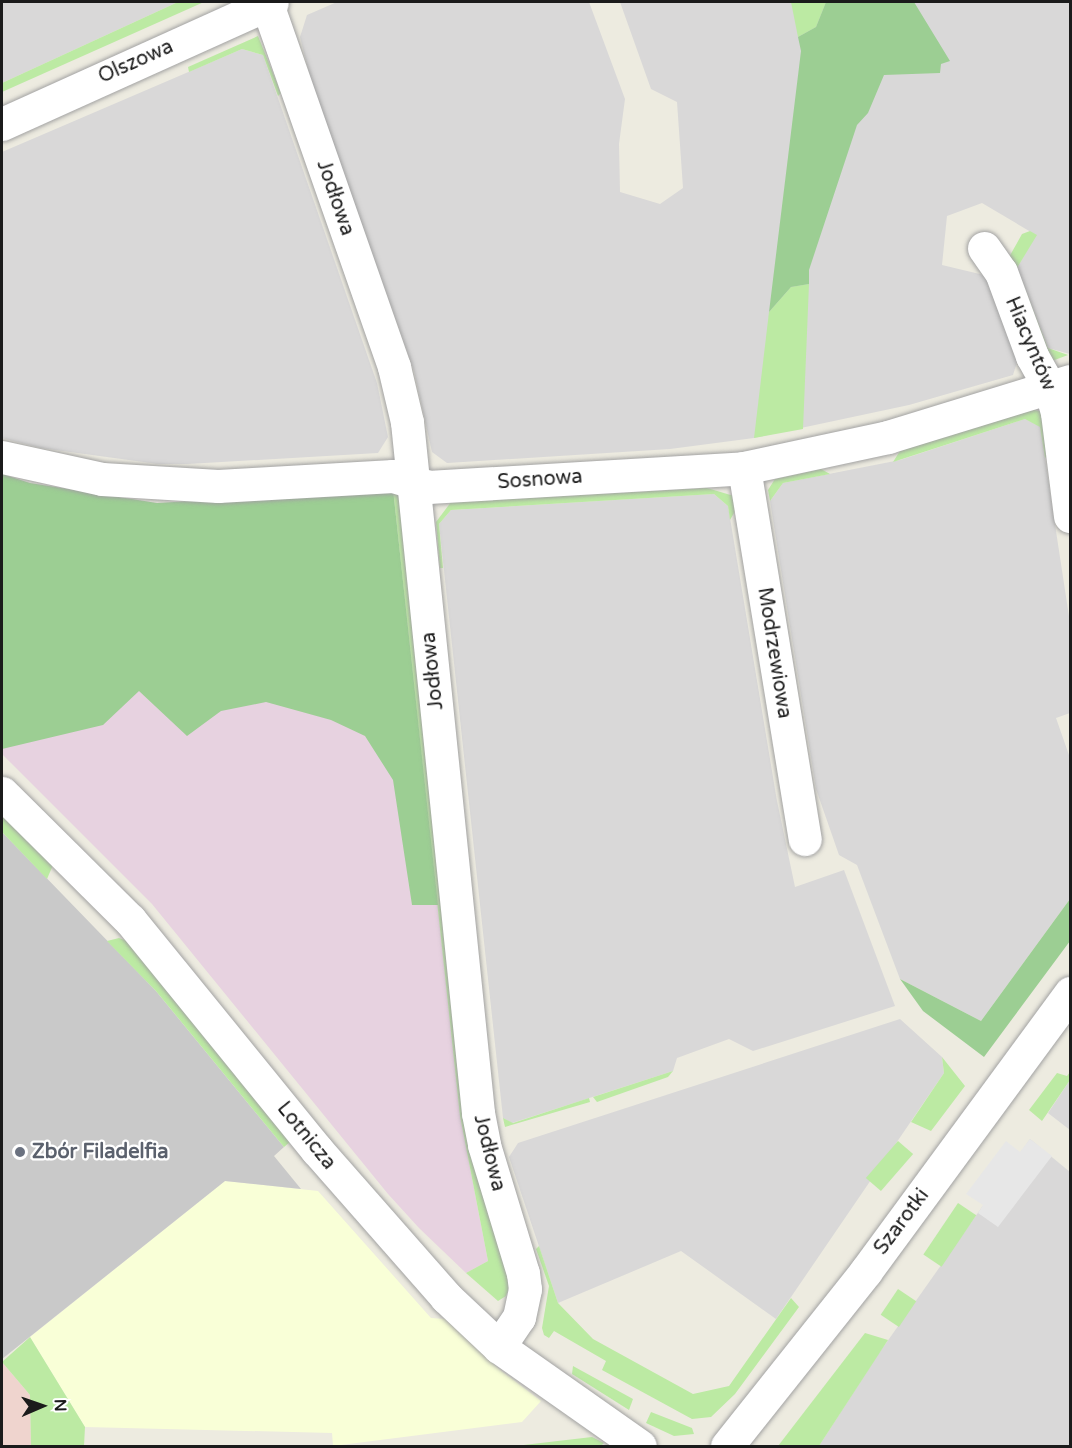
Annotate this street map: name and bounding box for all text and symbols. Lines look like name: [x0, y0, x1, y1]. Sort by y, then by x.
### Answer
street label: Olszowa: [95, 35, 177, 89]
street label: Jodłowa: [311, 157, 359, 239]
street label: Hiacyntów: [999, 293, 1061, 395]
street label: Sosnowa: [497, 465, 583, 495]
street label: Modrzewiowa: [752, 586, 796, 720]
street label: Jodłowa: [417, 631, 449, 711]
street label: Lotnicza: [271, 1097, 341, 1175]
street label: Jodłowa: [468, 1112, 510, 1194]
place label: Zbór Filadelfia: [32, 1140, 168, 1164]
marker: Zbór Filadelfia: [13, 1145, 27, 1159]
street label: Szarotki: [869, 1184, 935, 1260]
north arrow: [12, 1376, 72, 1436]
text: N: [50, 1399, 70, 1412]

